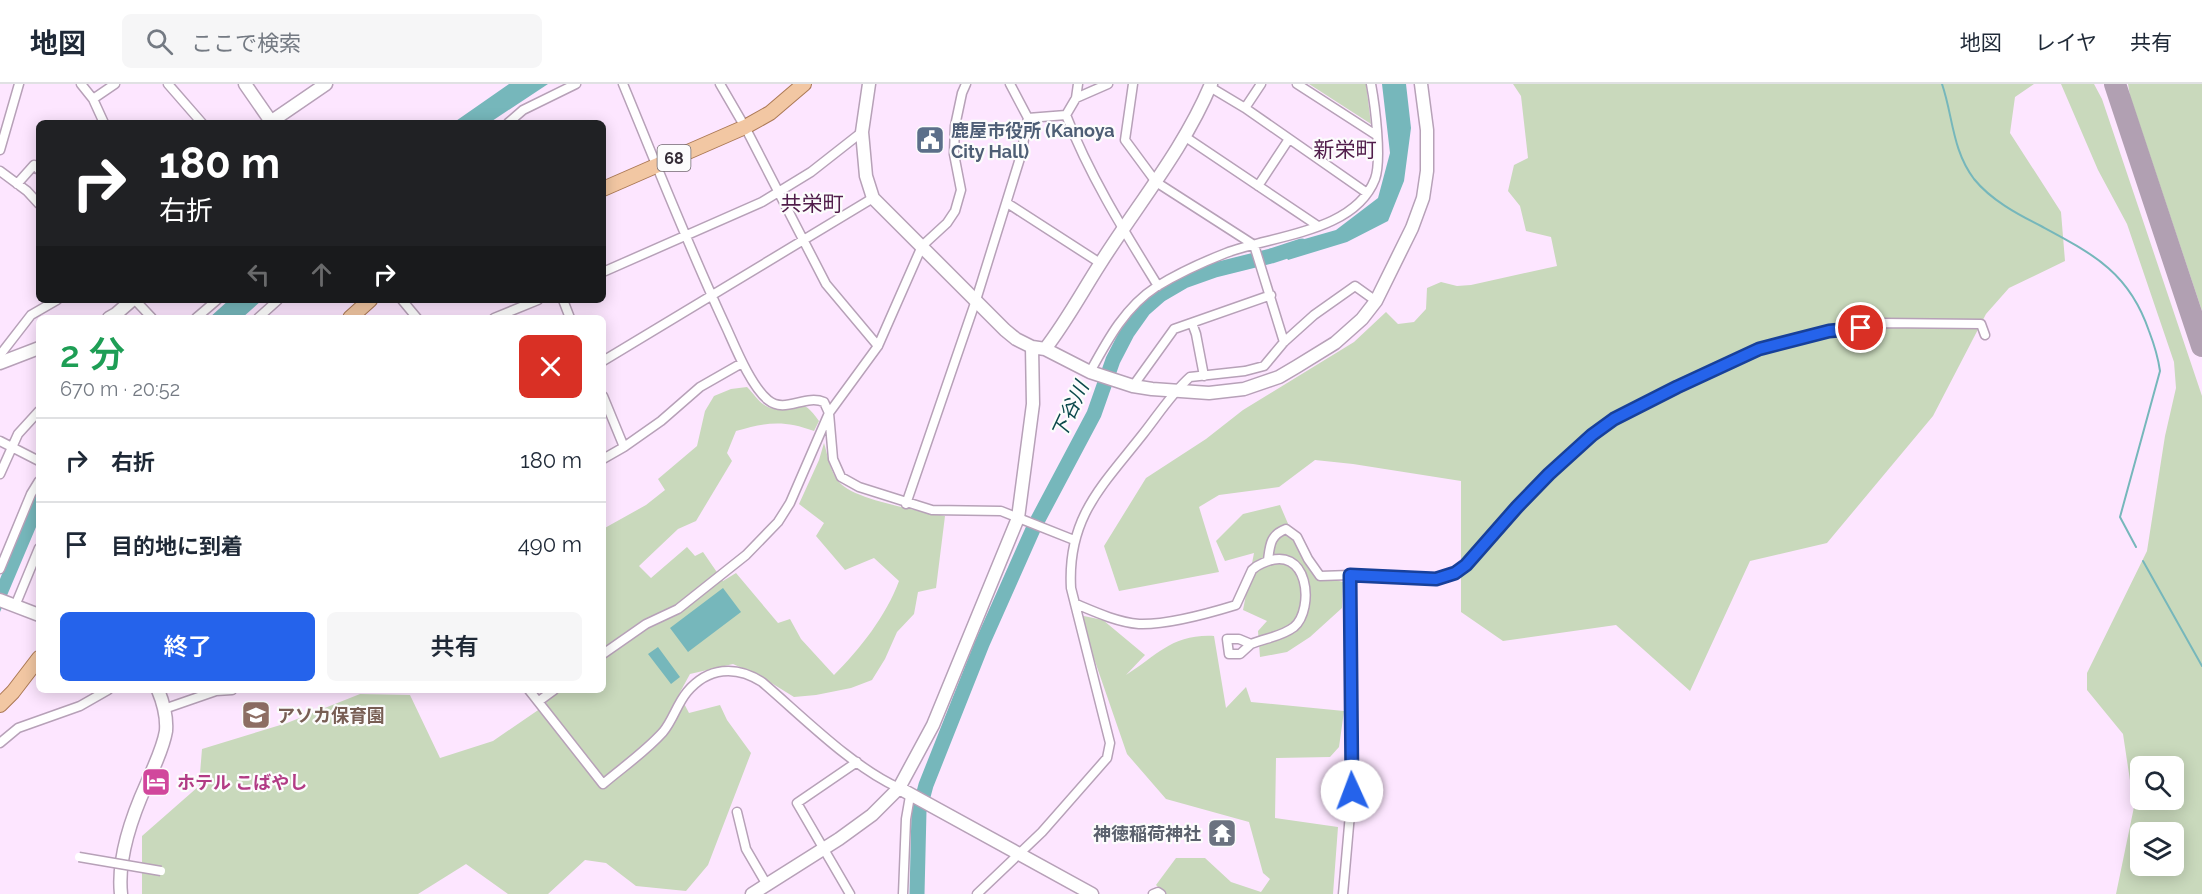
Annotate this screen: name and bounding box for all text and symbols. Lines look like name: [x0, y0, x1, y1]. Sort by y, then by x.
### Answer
search box: [122, 14, 542, 68]
icon: search: [143, 25, 176, 58]
text: 地図: [30, 27, 86, 60]
text: ここで検索: [191, 30, 301, 56]
text: 地図: [1960, 30, 2002, 55]
text: レイヤ: [2035, 30, 2097, 55]
text: 共有: [2130, 30, 2172, 55]
place label: 鹿屋市役所 (Kanoya City Hall): [951, 120, 1115, 162]
public building icon: 鹿屋市役所 (Kanoya City Hall): [914, 124, 946, 156]
district label: 新栄町: [1314, 137, 1377, 162]
text: 180 m: [159, 139, 280, 188]
icon: right: [60, 144, 138, 222]
road number: 68: [658, 145, 690, 171]
district label: 共栄町: [781, 191, 844, 216]
text: 右折: [159, 195, 213, 226]
icon: left: [242, 258, 275, 291]
icon: ahead: [305, 258, 338, 291]
icon: right: [368, 258, 401, 291]
pin: [1835, 302, 1886, 353]
icon: arrive: [1844, 311, 1877, 344]
text: 2 分: [60, 333, 125, 375]
button: close: [519, 335, 582, 398]
water label: 下谷川: [1046, 376, 1094, 442]
text: 670 m · 20:52: [60, 377, 180, 401]
icon: right: [60, 444, 93, 477]
text: 180 m: [520, 447, 582, 473]
text: 右折: [111, 449, 155, 475]
icon: arrive: [60, 528, 93, 561]
text: 490 m: [518, 531, 582, 557]
text: 目的地に到着: [111, 533, 243, 559]
button: 終了: [60, 612, 315, 681]
button: 共有: [327, 612, 582, 681]
school or university icon: アソカ保育園: [240, 699, 272, 731]
place label: アソカ保育園: [277, 705, 385, 726]
map controls: [2130, 756, 2184, 876]
button: search: [2130, 756, 2184, 810]
position arrow: [1320, 759, 1384, 823]
hotel icon: ホテル こばやし: [140, 766, 172, 798]
place label: ホテル こばやし: [177, 772, 307, 793]
temple icon: 神徳稲荷神社: [1206, 817, 1238, 849]
button: layers: [2130, 822, 2184, 876]
place label: 神徳稲荷神社: [1093, 823, 1201, 844]

